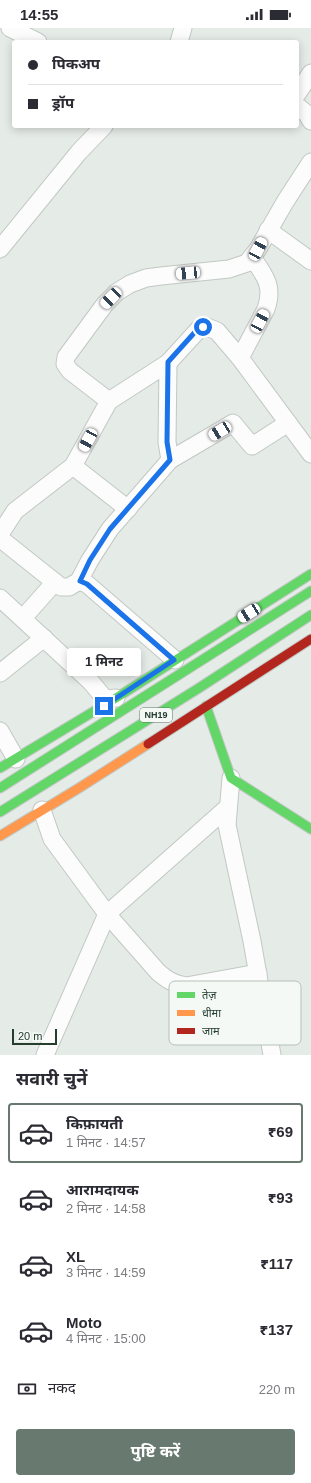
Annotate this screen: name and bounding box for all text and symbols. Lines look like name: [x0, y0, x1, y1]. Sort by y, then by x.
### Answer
text: 14:55: [20, 6, 58, 23]
text: पिकअप: [52, 55, 100, 72]
text: ड्रॉप: [52, 94, 74, 111]
car: [247, 236, 269, 262]
car: [176, 266, 200, 280]
car: [98, 285, 124, 311]
car: [249, 308, 271, 334]
route start: [194, 318, 212, 336]
car: [207, 420, 233, 442]
car: [77, 427, 99, 453]
car: [236, 602, 262, 624]
callout: 1 मिनट: [67, 648, 141, 676]
text: 1 मिनट: [85, 654, 123, 669]
route end: [95, 697, 113, 715]
road number: NH19: [140, 708, 172, 722]
legend: [169, 981, 301, 1045]
text: तेज़: [202, 989, 217, 1001]
text: धीमा: [202, 1007, 221, 1019]
text: जाम: [202, 1025, 220, 1037]
scale bar: [12, 1027, 57, 1046]
text: 20 m: [18, 1030, 42, 1042]
text: सवारी चुनें: [16, 1069, 87, 1089]
icon: car: [18, 1115, 54, 1151]
text: किफ़ायती: [66, 1115, 123, 1132]
text: ₹69: [268, 1123, 293, 1140]
text: 1 मिनट · 14:57: [66, 1135, 146, 1150]
icon: car: [18, 1181, 54, 1217]
text: आरामदायक: [66, 1181, 139, 1198]
text: ₹93: [268, 1189, 293, 1206]
text: 2 मिनट · 14:58: [66, 1201, 146, 1216]
icon: car: [18, 1247, 54, 1283]
text: XL: [66, 1248, 85, 1265]
text: ₹117: [260, 1255, 293, 1272]
text: 3 मिनट · 14:59: [66, 1265, 146, 1280]
icon: car: [18, 1313, 54, 1349]
text: Moto: [66, 1314, 102, 1331]
text: ₹137: [259, 1321, 293, 1338]
text: 4 मिनट · 15:00: [66, 1331, 146, 1346]
icon: cash: [16, 1378, 38, 1400]
text: नकद: [48, 1379, 76, 1396]
text: 220 m: [259, 1382, 295, 1397]
button: पुष्टि करें: [16, 1429, 295, 1475]

